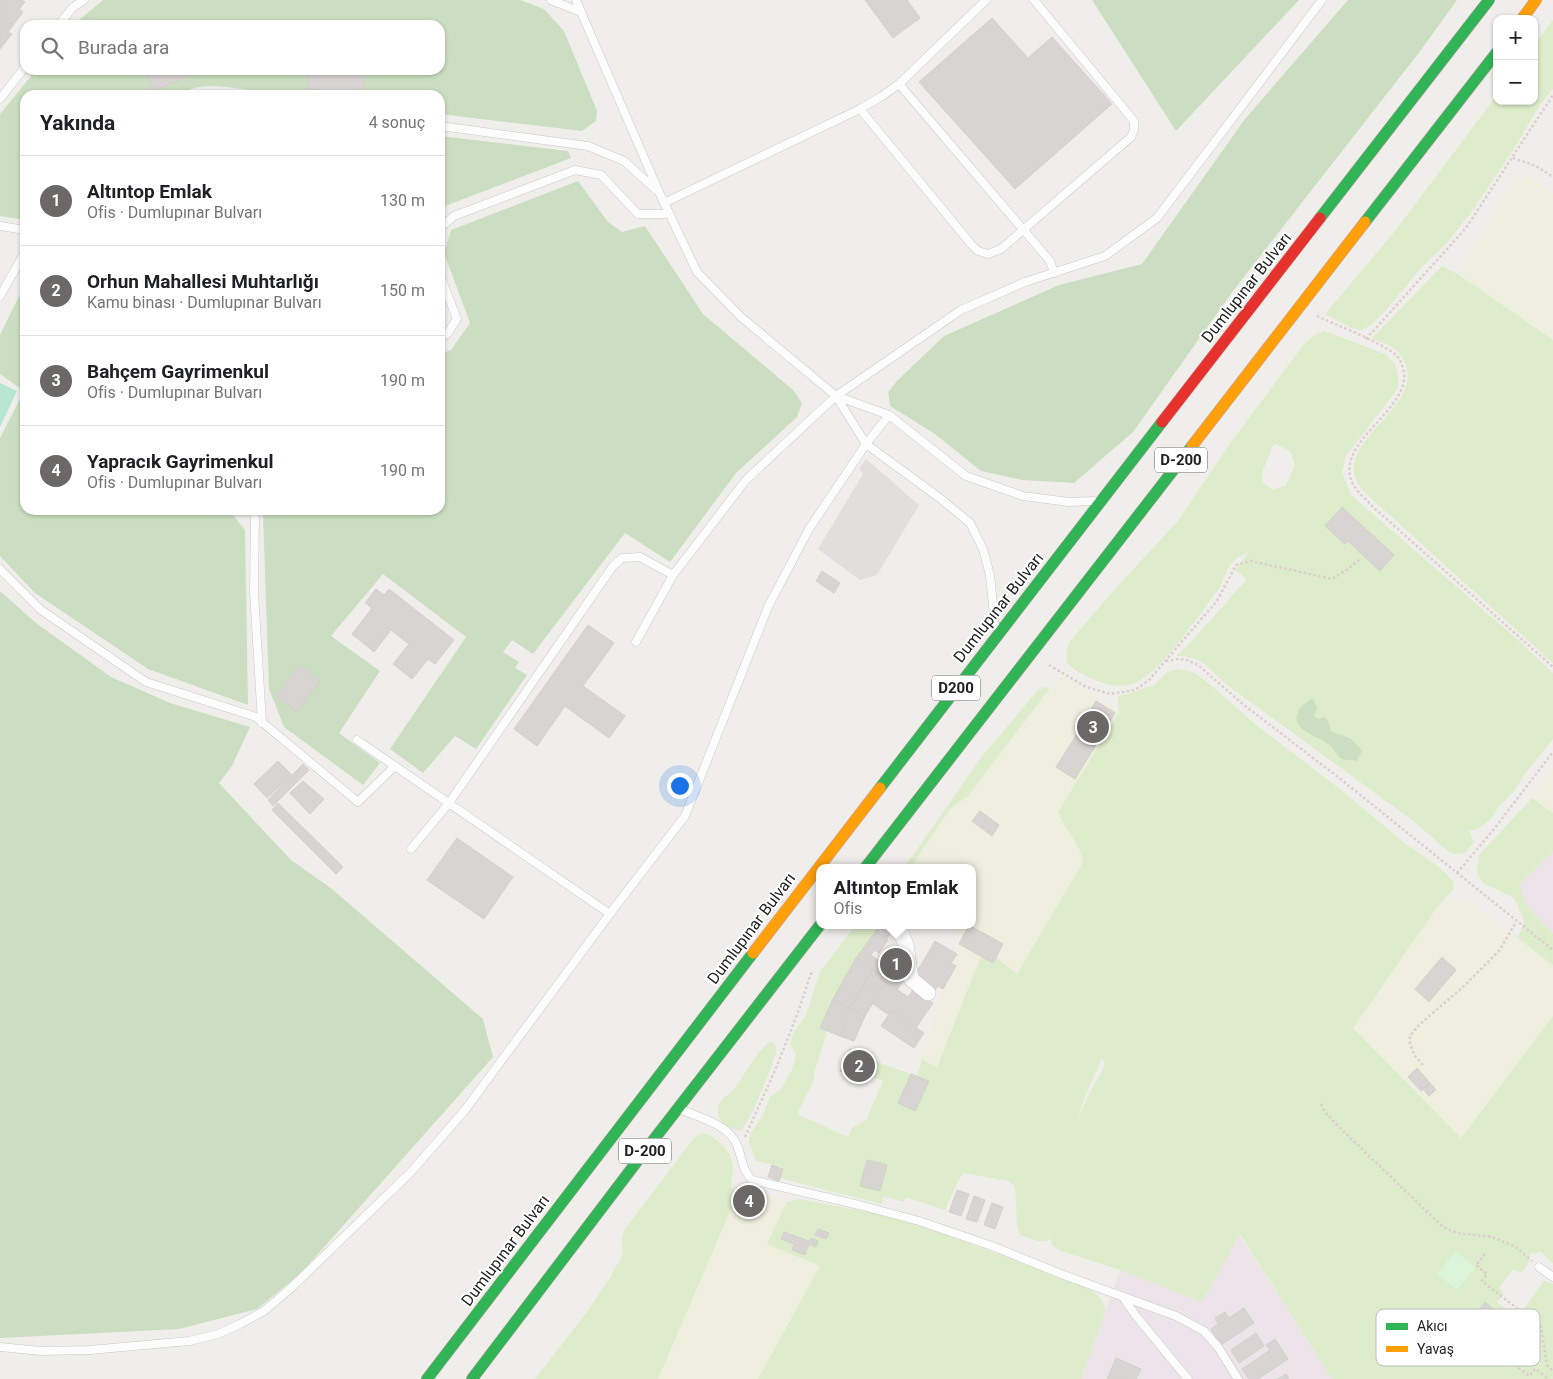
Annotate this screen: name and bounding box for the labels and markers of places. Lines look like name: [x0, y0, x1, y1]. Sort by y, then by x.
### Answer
pin: 3: [1077, 708, 1109, 746]
pin: 1: [880, 945, 912, 983]
pin: 2: [843, 1047, 875, 1085]
pin: 4: [733, 1182, 765, 1220]

